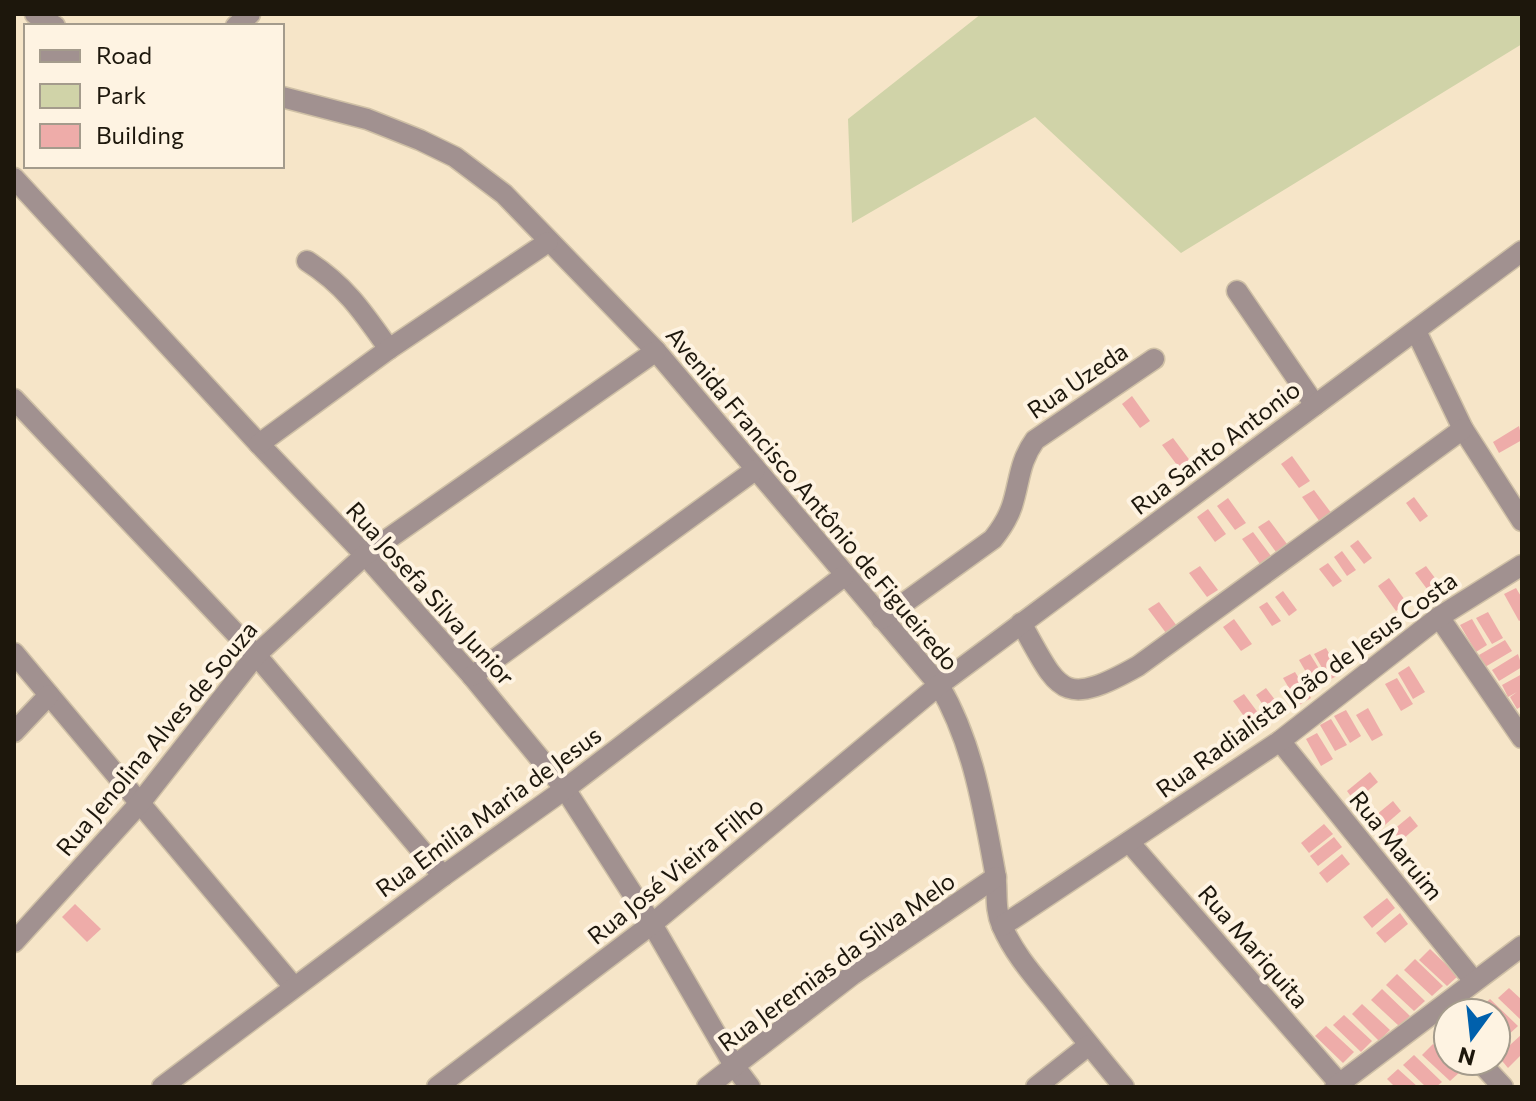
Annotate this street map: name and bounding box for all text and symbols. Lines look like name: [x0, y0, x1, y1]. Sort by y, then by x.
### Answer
legend: [24, 24, 284, 168]
text: Road: [96, 40, 152, 69]
text: Park: [96, 80, 146, 109]
text: Building: [96, 120, 184, 149]
street label: Avenida Francisco Antônio de Figueiredo: [661, 320, 965, 676]
street label: Rua Uzeda: [1021, 336, 1133, 424]
street label: Rua Santo Antonio: [1125, 374, 1305, 520]
street label: Rua Josefa Silva Junior: [341, 495, 521, 691]
street label: Rua Radialista João de Jesus Costa: [1150, 565, 1462, 803]
street label: Rua Jenolina Alves de Souza: [49, 615, 263, 861]
street label: Rua Emilia Maria de Jesus: [370, 719, 606, 903]
street label: Rua Maruim: [1344, 785, 1450, 905]
street label: Rua José Vieira Filho: [581, 790, 769, 950]
street label: Rua Jeremias da Silva Melo: [712, 865, 960, 1057]
street label: Rua Mariquita: [1193, 879, 1315, 1013]
north arrow: [1432, 997, 1512, 1077]
text: N: [1455, 1042, 1478, 1072]

